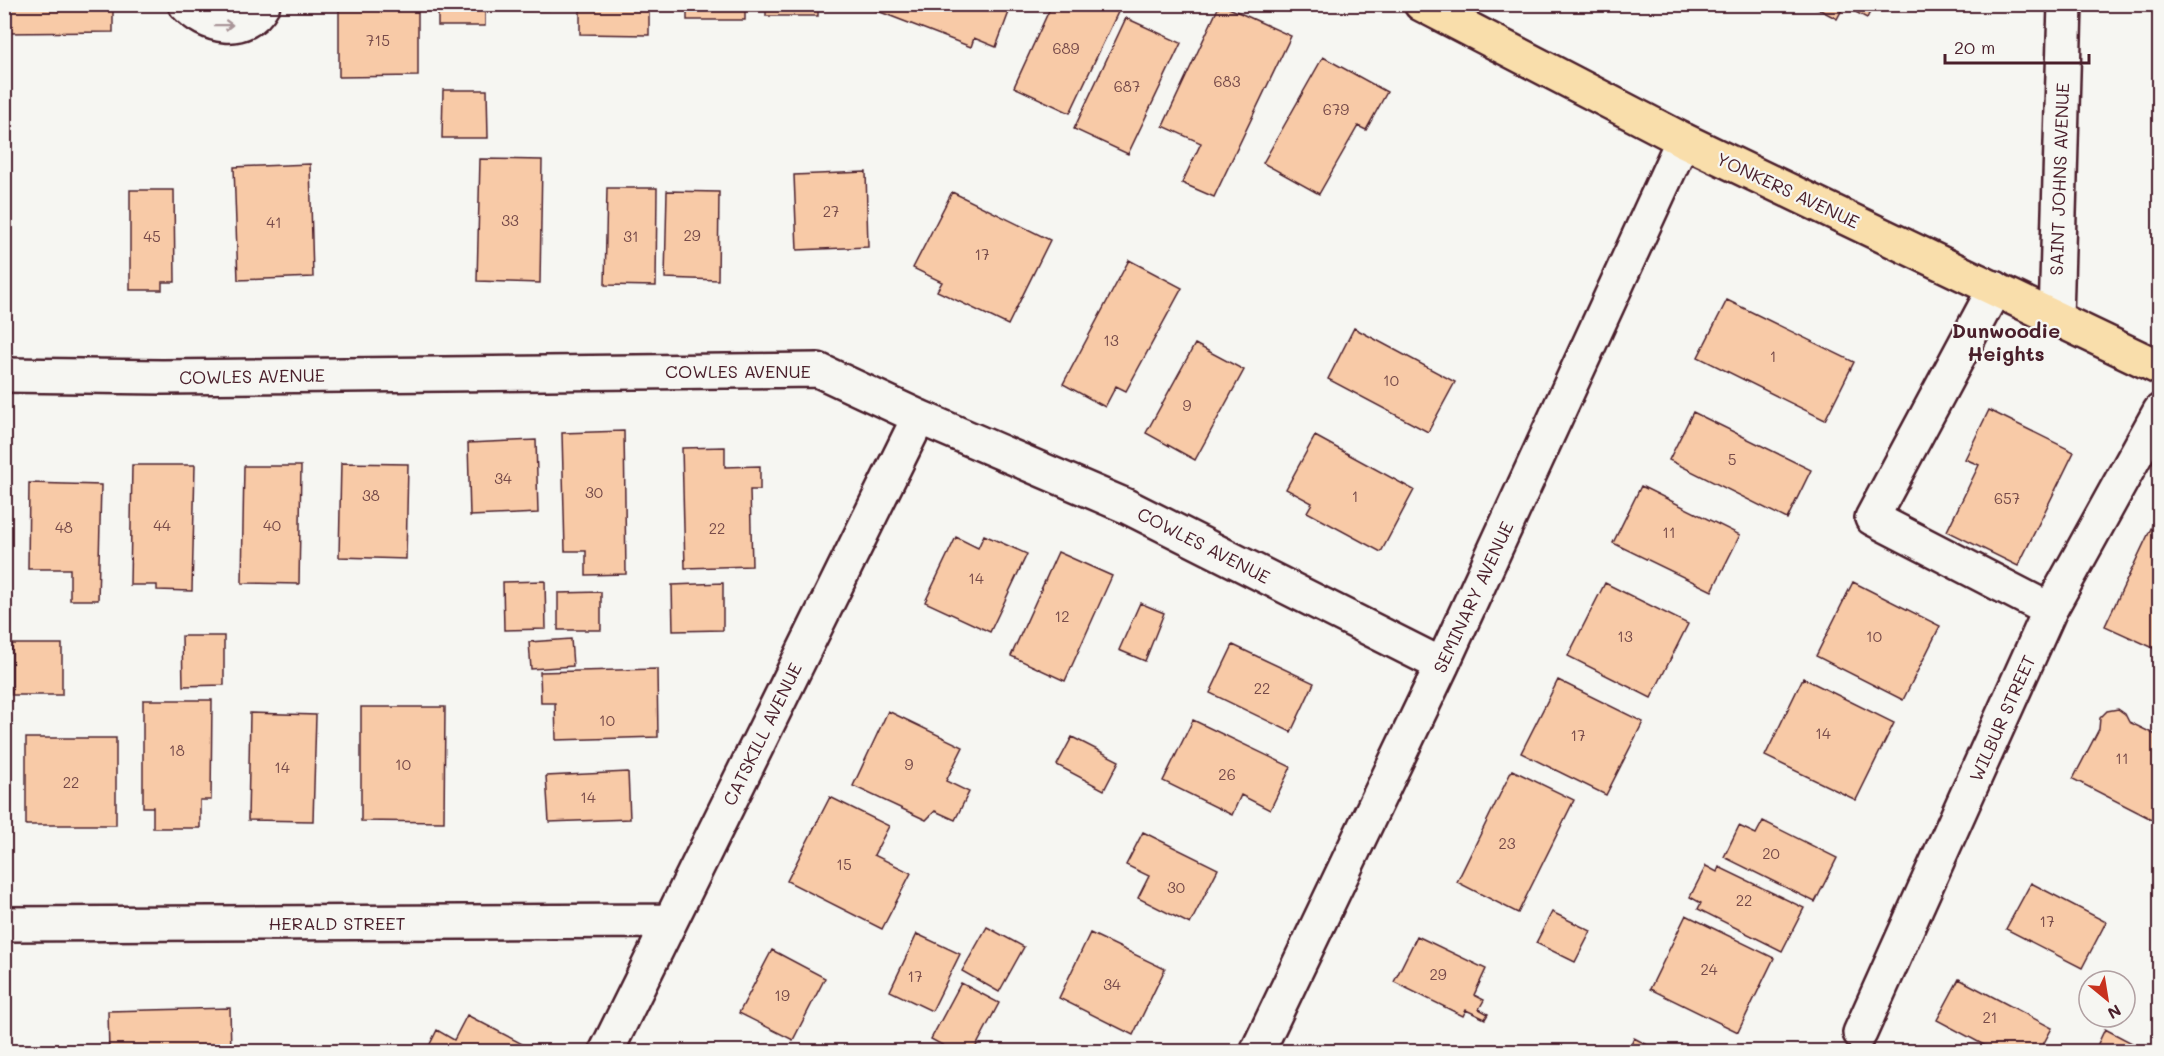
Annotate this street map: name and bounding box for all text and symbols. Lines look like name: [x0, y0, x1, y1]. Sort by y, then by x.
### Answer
one-way arrow: [214, 19, 234, 31]
scale bar: [1945, 27, 2089, 65]
house number: 715: [366, 30, 390, 50]
text: 20 m: [1954, 35, 1995, 59]
house number: 689: [1052, 38, 1080, 58]
house number: 683: [1214, 71, 1241, 91]
house number: 687: [1114, 76, 1140, 96]
street label: SAINT JOHNS AVENUE: [2044, 82, 2074, 276]
house number: 679: [1323, 99, 1349, 119]
street label: YONKERS AVENUE: [1713, 146, 1863, 234]
house number: 27: [823, 201, 839, 221]
house number: 33: [501, 210, 519, 230]
house number: 41: [266, 212, 282, 232]
house number: 29: [683, 225, 701, 245]
house number: 45: [143, 226, 161, 246]
house number: 31: [623, 226, 639, 246]
house number: 17: [974, 244, 990, 264]
district label: Dunwoodie Heights: [1952, 317, 2060, 366]
house number: 13: [1103, 330, 1119, 350]
house number: 1: [1770, 346, 1776, 366]
street label: COWLES AVENUE: [665, 359, 811, 383]
street label: COWLES AVENUE: [179, 363, 325, 389]
house number: 10: [1383, 370, 1399, 390]
house number: 9: [1183, 395, 1192, 415]
house number: 5: [1728, 449, 1736, 469]
house number: 34: [494, 468, 512, 488]
house number: 30: [585, 482, 603, 502]
house number: 38: [362, 485, 380, 505]
house number: 1: [1352, 486, 1358, 506]
house number: 657: [1994, 488, 2020, 508]
street label: COWLES AVENUE: [1134, 501, 1274, 589]
house number: 44: [153, 515, 171, 535]
house number: 40: [263, 515, 281, 535]
house number: 48: [55, 517, 73, 537]
street label: SEMINARY AVENUE: [1427, 517, 1519, 677]
house number: 22: [709, 518, 725, 538]
house number: 11: [1662, 522, 1676, 542]
house number: 14: [968, 568, 984, 588]
house number: 12: [1054, 606, 1070, 626]
house number: 13: [1617, 626, 1633, 646]
house number: 10: [1866, 626, 1882, 646]
street label: WILBUR STREET: [1963, 651, 2041, 785]
street label: CATSKILL AVENUE: [717, 659, 807, 809]
house number: 22: [1254, 678, 1270, 698]
house number: 10: [599, 710, 615, 730]
house number: 14: [1815, 723, 1831, 743]
house number: 17: [1570, 725, 1586, 745]
house number: 18: [169, 740, 185, 760]
house number: 11: [2115, 748, 2129, 768]
house number: 10: [395, 754, 411, 774]
house number: 9: [905, 754, 914, 774]
house number: 14: [274, 757, 290, 777]
house number: 26: [1218, 764, 1236, 784]
house number: 22: [63, 772, 79, 792]
house number: 14: [580, 787, 596, 807]
house number: 23: [1498, 833, 1516, 853]
house number: 20: [1762, 843, 1780, 863]
house number: 15: [836, 854, 852, 874]
house number: 30: [1167, 877, 1185, 897]
house number: 22: [1736, 890, 1752, 910]
street label: HERALD STREET: [268, 911, 406, 935]
house number: 17: [2039, 911, 2055, 931]
house number: 24: [1700, 959, 1718, 979]
house number: 29: [1429, 964, 1447, 984]
house number: 17: [907, 966, 923, 986]
north arrow: [2077, 969, 2137, 1029]
house number: 34: [1103, 974, 1121, 994]
house number: 19: [774, 985, 790, 1005]
text: N: [2104, 1000, 2125, 1025]
house number: 21: [1982, 1007, 1998, 1027]

